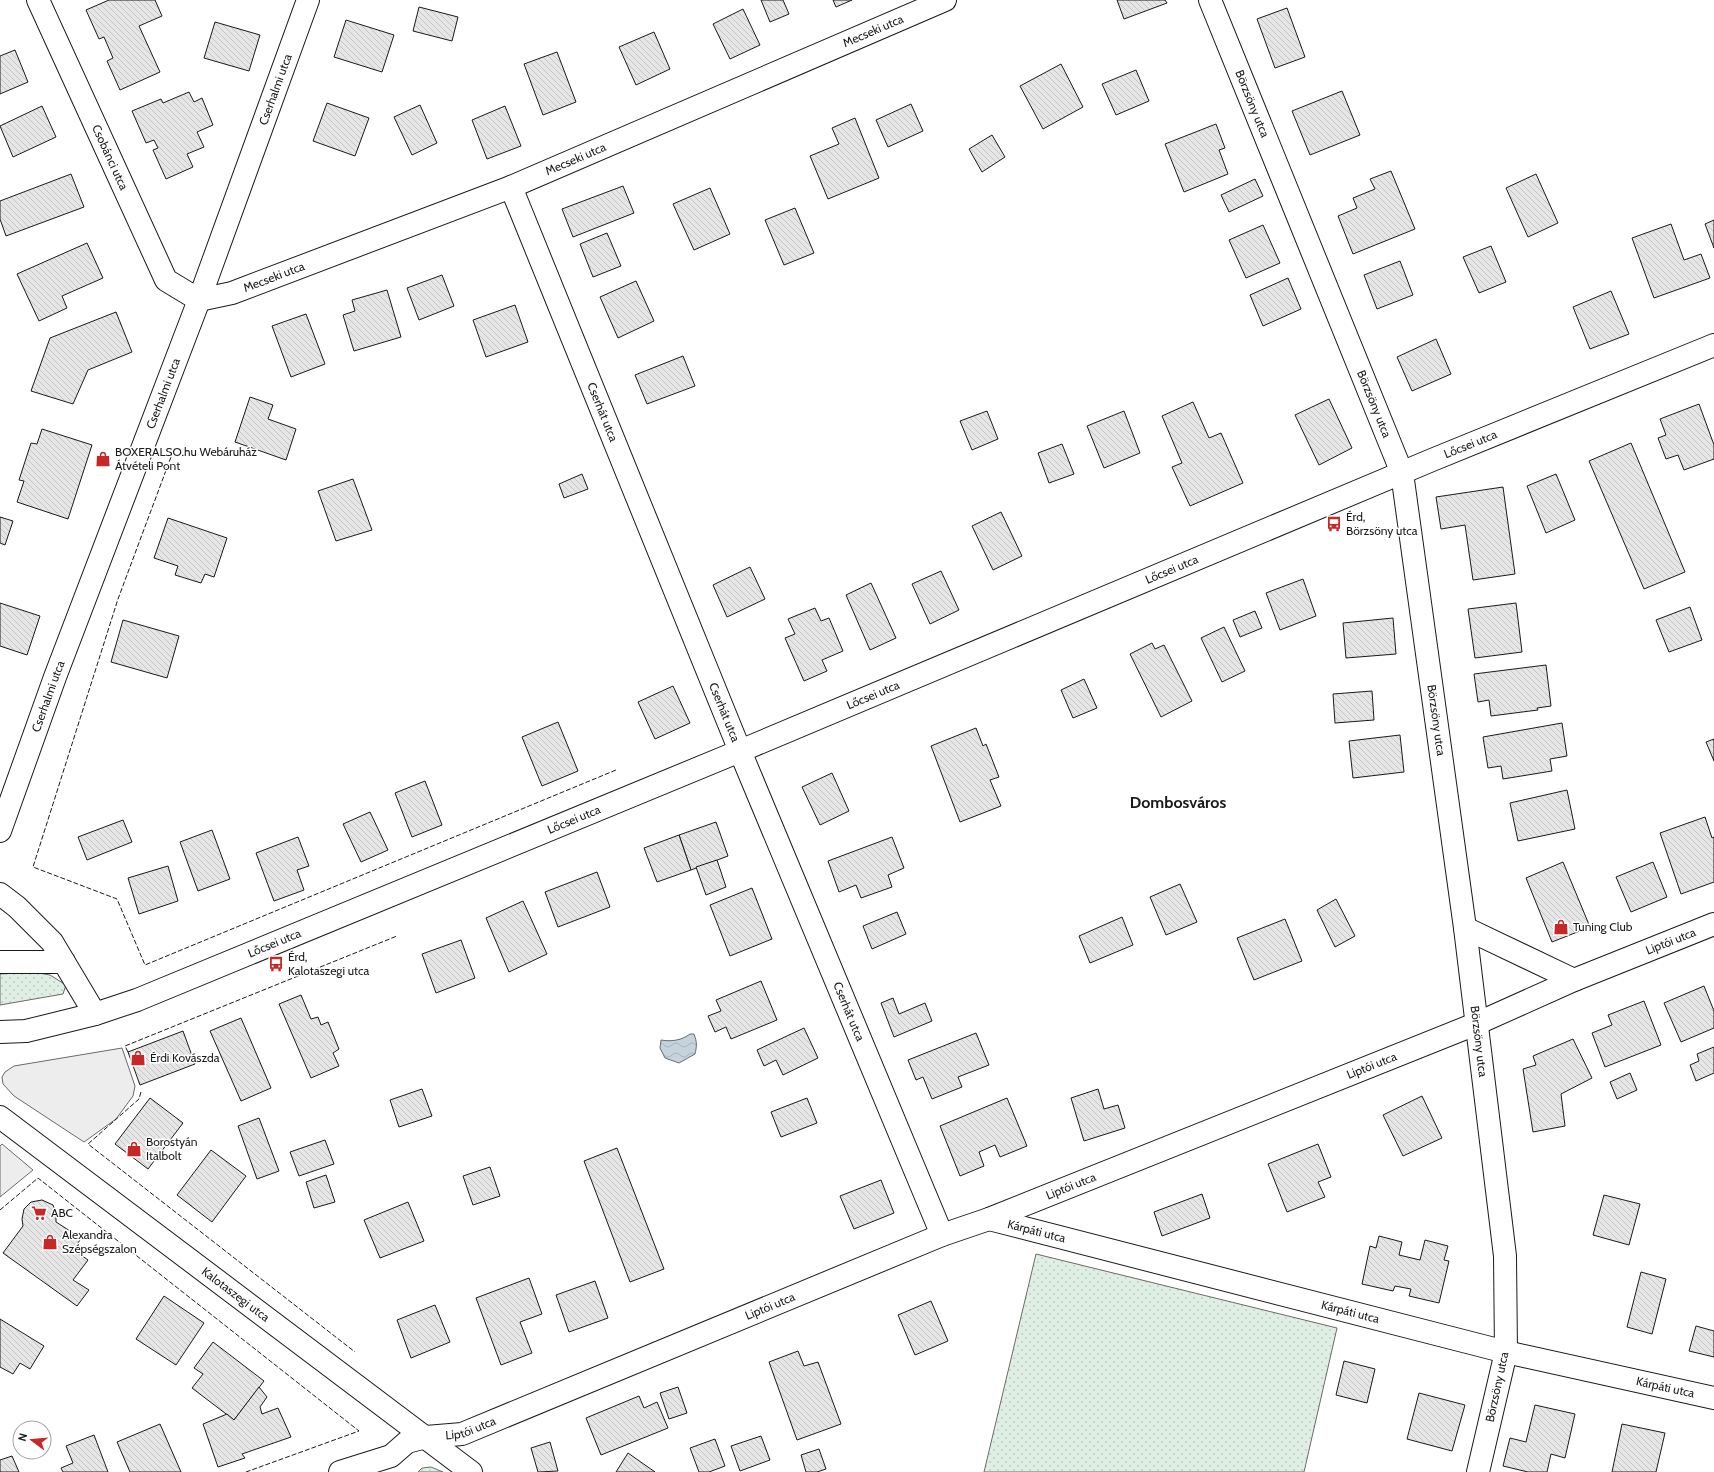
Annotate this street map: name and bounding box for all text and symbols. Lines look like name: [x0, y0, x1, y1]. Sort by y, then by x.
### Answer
street label: Mecseki utca: [840, 11, 906, 50]
street label: Cserhalmi utca: [255, 51, 295, 127]
street label: Börzsöny utca: [1232, 68, 1273, 140]
street label: Csobánci utca: [89, 122, 132, 192]
street label: Mecseki utca: [543, 139, 608, 178]
street label: Mecseki utca: [241, 258, 307, 295]
street label: Cserhalmi utca: [142, 356, 183, 431]
street label: Börzsöny utca: [1354, 368, 1395, 440]
street label: Cserhát utca: [584, 380, 622, 444]
street label: Lőcsei utca: [1442, 426, 1499, 461]
place label: BOXERALSO.hu Webáruház Átvételi Pont: [115, 444, 257, 473]
shop icon: BOXERALSO.hu Webáruház Átvételi Pont: [94, 450, 112, 468]
place label: Érd, Börzsöny utca: [1346, 509, 1418, 538]
bus stop icon: Érd, Börzsöny utca: [1325, 515, 1343, 533]
street label: Lőcsei utca: [1143, 551, 1200, 587]
street label: Cserhalmi utca: [28, 658, 68, 734]
street label: Lőcsei utca: [844, 677, 902, 712]
street label: Cserhát utca: [706, 680, 744, 744]
street label: Börzsöny utca: [1424, 684, 1449, 757]
district label: Dombosváros: [1130, 793, 1226, 812]
street label: Lőcsei utca: [545, 801, 603, 837]
shop icon: Tuning Club: [1552, 918, 1570, 936]
place label: Tuning Club: [1573, 919, 1633, 934]
street label: Liptói utca: [1643, 924, 1698, 958]
street label: Lőcsei utca: [245, 925, 303, 960]
place label: Érd, Kalotaszegi utca: [288, 949, 369, 978]
bus stop icon: Érd, Kalotaszegi utca: [267, 955, 285, 973]
street label: Cserhát utca: [830, 979, 868, 1043]
street label: Börzsöny utca: [1468, 1005, 1491, 1078]
street label: Liptói utca: [1344, 1048, 1399, 1082]
shop icon: Érdi Kovászda: [129, 1049, 147, 1067]
place label: Érdi Kovászda: [150, 1050, 220, 1065]
place label: Borostyán Italbolt: [146, 1134, 198, 1163]
shop icon: Borostyán Italbolt: [125, 1140, 143, 1158]
street label: Liptói utca: [1044, 1169, 1098, 1202]
supermarket icon: ABC: [30, 1204, 48, 1222]
place label: ABC: [51, 1205, 73, 1220]
street label: Kárpáti utca: [1006, 1216, 1067, 1245]
place label: Alexandra Szépségszalon: [62, 1227, 137, 1256]
shop icon: Alexandra Szépségszalon: [41, 1233, 59, 1251]
street label: Kalotaszegi utca: [199, 1264, 273, 1325]
street label: Liptói utca: [743, 1289, 797, 1323]
street label: Kárpáti utca: [1320, 1297, 1381, 1326]
street label: Börzsöny utca: [1482, 1350, 1511, 1423]
street label: Kárpáti utca: [1635, 1373, 1696, 1401]
street label: Liptói utca: [445, 1413, 498, 1442]
north arrow: [12, 1420, 52, 1460]
text: N: [15, 1432, 30, 1443]

